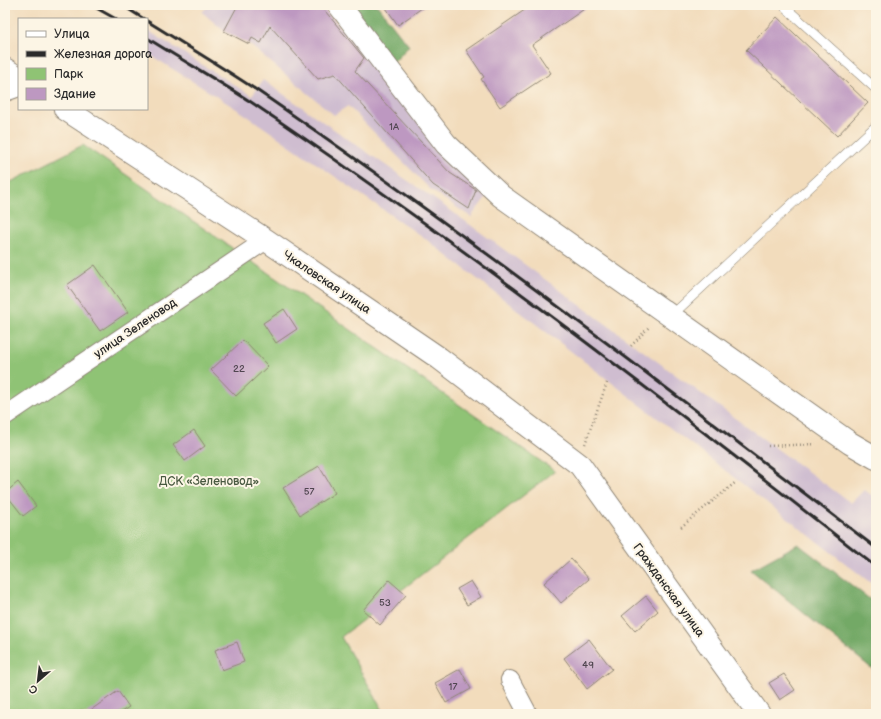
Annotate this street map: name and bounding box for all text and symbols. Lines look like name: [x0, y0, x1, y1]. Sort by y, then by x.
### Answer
legend: [18, 18, 148, 110]
text: Улица: [54, 27, 90, 42]
text: Железная дорога: [54, 47, 152, 62]
text: Парк: [54, 67, 84, 82]
text: Здание: [54, 87, 96, 102]
house number: 1А: [389, 121, 400, 133]
street label: Чкаловская улица: [280, 247, 374, 317]
street label: улица Зеленовод: [91, 295, 180, 362]
house number: 22: [233, 363, 245, 375]
park label: ДСК «Зеленовод»: [159, 474, 259, 489]
house number: 57: [304, 486, 314, 498]
street label: Гражданская улица: [630, 540, 708, 640]
house number: 53: [379, 597, 391, 609]
house number: 49: [582, 659, 594, 671]
north arrow: [18, 661, 58, 701]
house number: 17: [449, 681, 457, 693]
text: С: [27, 682, 40, 697]

